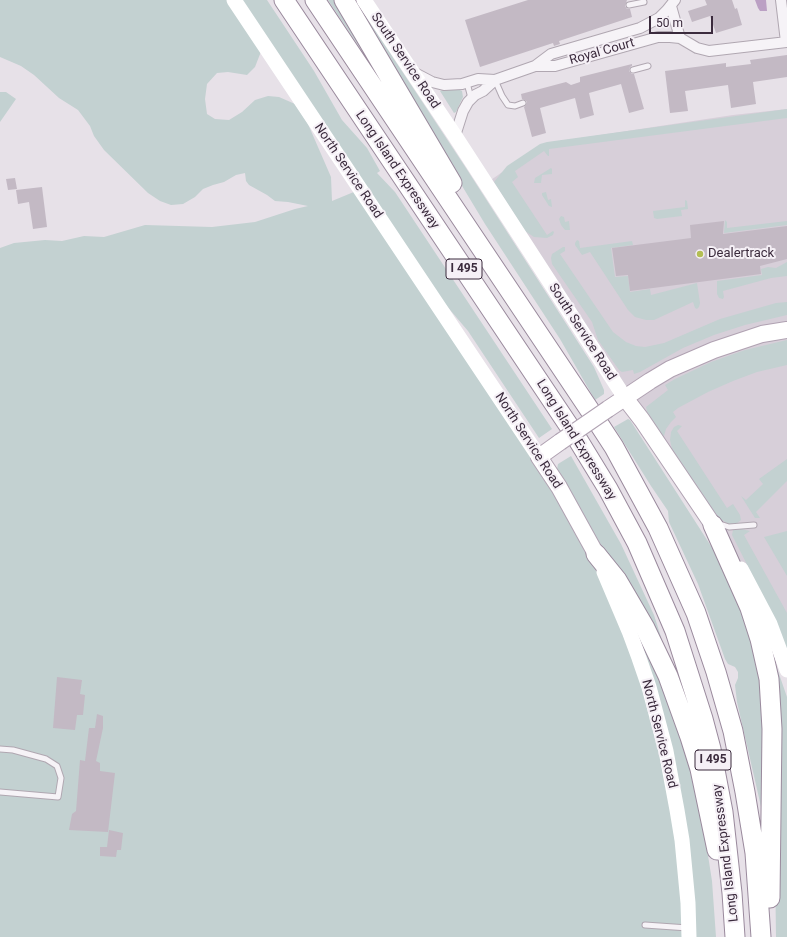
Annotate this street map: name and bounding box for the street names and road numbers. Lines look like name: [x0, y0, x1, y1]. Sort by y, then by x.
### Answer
street label: South Service Road: [367, 10, 443, 112]
street label: Royal Court: [568, 35, 636, 69]
street label: Long Island Expressway: [352, 108, 442, 232]
street label: North Service Road: [310, 120, 386, 222]
road number: I 495: [446, 259, 482, 279]
street label: South Service Road: [545, 281, 619, 383]
street label: Long Island Expressway: [533, 377, 619, 503]
street label: North Service Road: [491, 390, 565, 492]
street label: North Service Road: [638, 678, 680, 790]
road number: I 495: [695, 750, 731, 770]
street label: Long Island Expressway: [710, 783, 742, 923]

